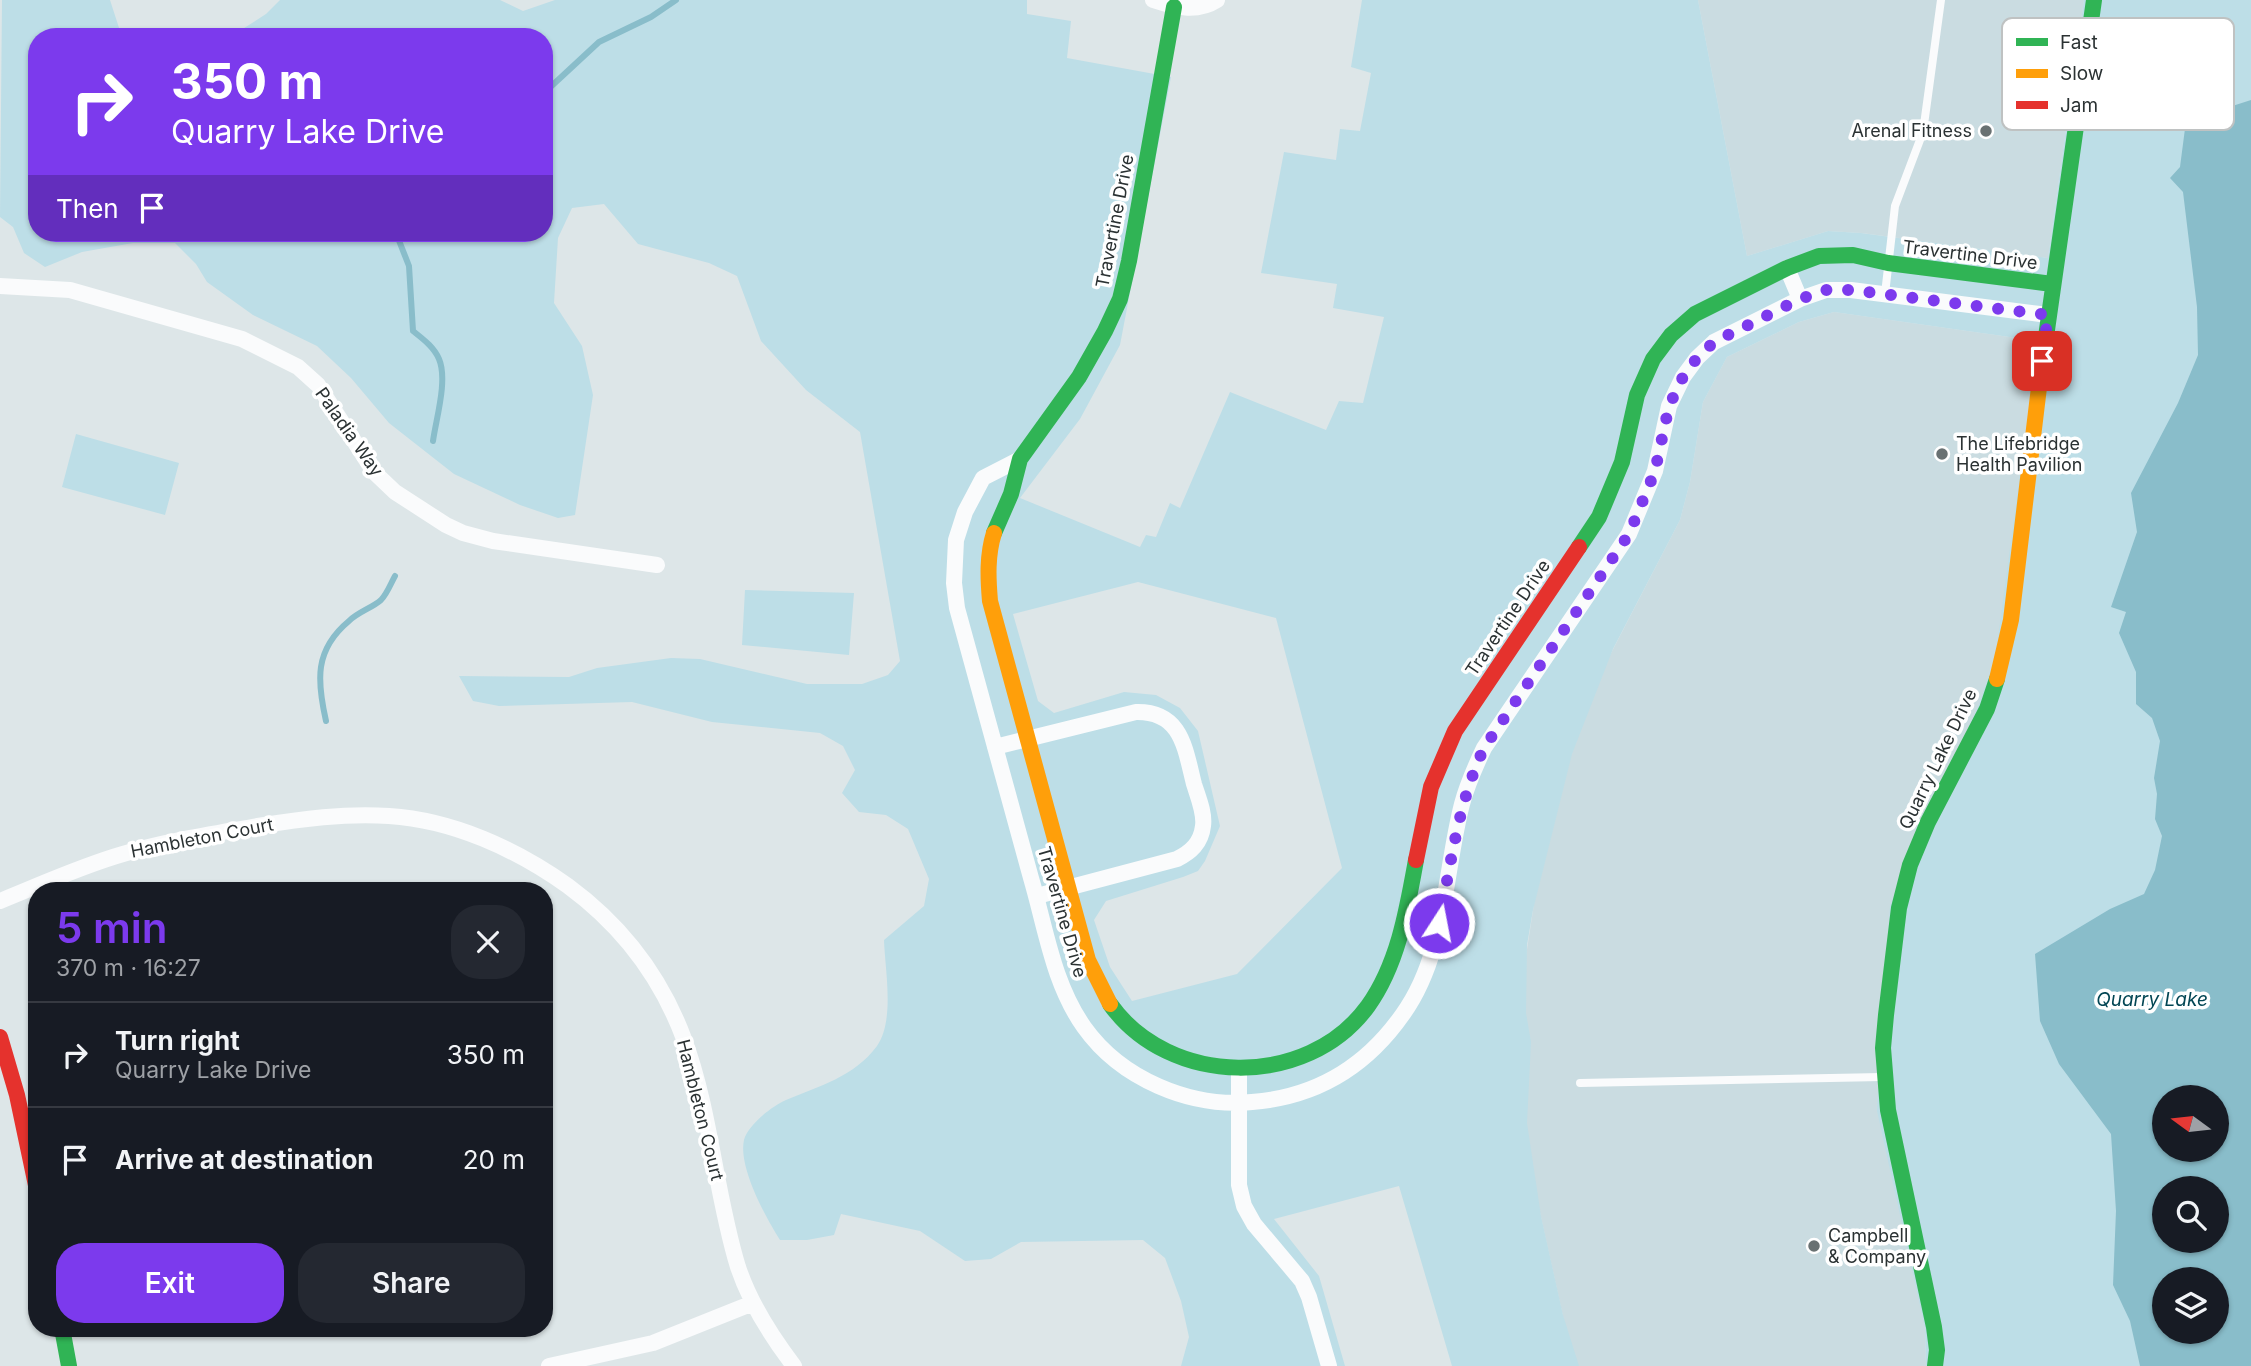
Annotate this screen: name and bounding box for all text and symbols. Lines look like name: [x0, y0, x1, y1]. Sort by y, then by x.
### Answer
legend: [2002, 18, 2234, 130]
text: Fast: [2060, 31, 2098, 54]
text: 350 m: [171, 52, 323, 111]
icon: right: [56, 56, 147, 147]
text: Slow: [2060, 62, 2103, 85]
text: Jam: [2060, 94, 2098, 117]
text: Quarry Lake Drive: [171, 112, 444, 151]
place label: Arenal Fitness: [1851, 120, 1972, 141]
marker: Arenal Fitness: [1978, 123, 1994, 139]
street label: Travertine Drive: [1091, 152, 1138, 289]
icon: arrive: [133, 189, 171, 227]
text: Then: [56, 193, 119, 224]
street label: Travertine Drive: [1901, 236, 2039, 273]
pin: [2012, 331, 2072, 391]
icon: arrive: [2023, 342, 2061, 380]
street label: Paladia Way: [311, 383, 388, 480]
place label: The Lifebridge Health Pavilion: [1956, 433, 2082, 475]
marker: The Lifebridge Health Pavilion: [1934, 446, 1950, 462]
street label: Travertine Drive: [1461, 556, 1554, 680]
street label: Quarry Lake Drive: [1894, 685, 1981, 832]
street label: Hambleton Court: [129, 813, 275, 862]
street label: Travertine Drive: [1034, 844, 1091, 980]
position arrow: [1402, 886, 1476, 960]
text: 5 min: [56, 902, 168, 953]
button: close: [451, 905, 525, 979]
text: 370 m · 16:27: [56, 954, 201, 982]
water label: Quarry Lake: [2096, 988, 2208, 1011]
text: Turn right: [115, 1025, 240, 1056]
icon: right: [56, 1036, 94, 1074]
street label: Hambleton Court: [673, 1037, 728, 1183]
text: 350 m: [447, 1039, 525, 1070]
text: Quarry Lake Drive: [115, 1056, 312, 1084]
north arrow: [2152, 1085, 2230, 1162]
map controls: [2152, 1085, 2229, 1344]
icon: arrive: [56, 1141, 94, 1179]
text: Arrive at destination: [115, 1144, 374, 1175]
text: 20 m: [463, 1144, 525, 1175]
button: search: [2152, 1176, 2229, 1253]
place label: Campbell & Company: [1828, 1225, 1926, 1267]
marker: Campbell & Company: [1806, 1238, 1822, 1254]
button: Exit: [56, 1243, 284, 1323]
button: Share: [298, 1243, 525, 1323]
button: layers: [2152, 1267, 2229, 1344]

